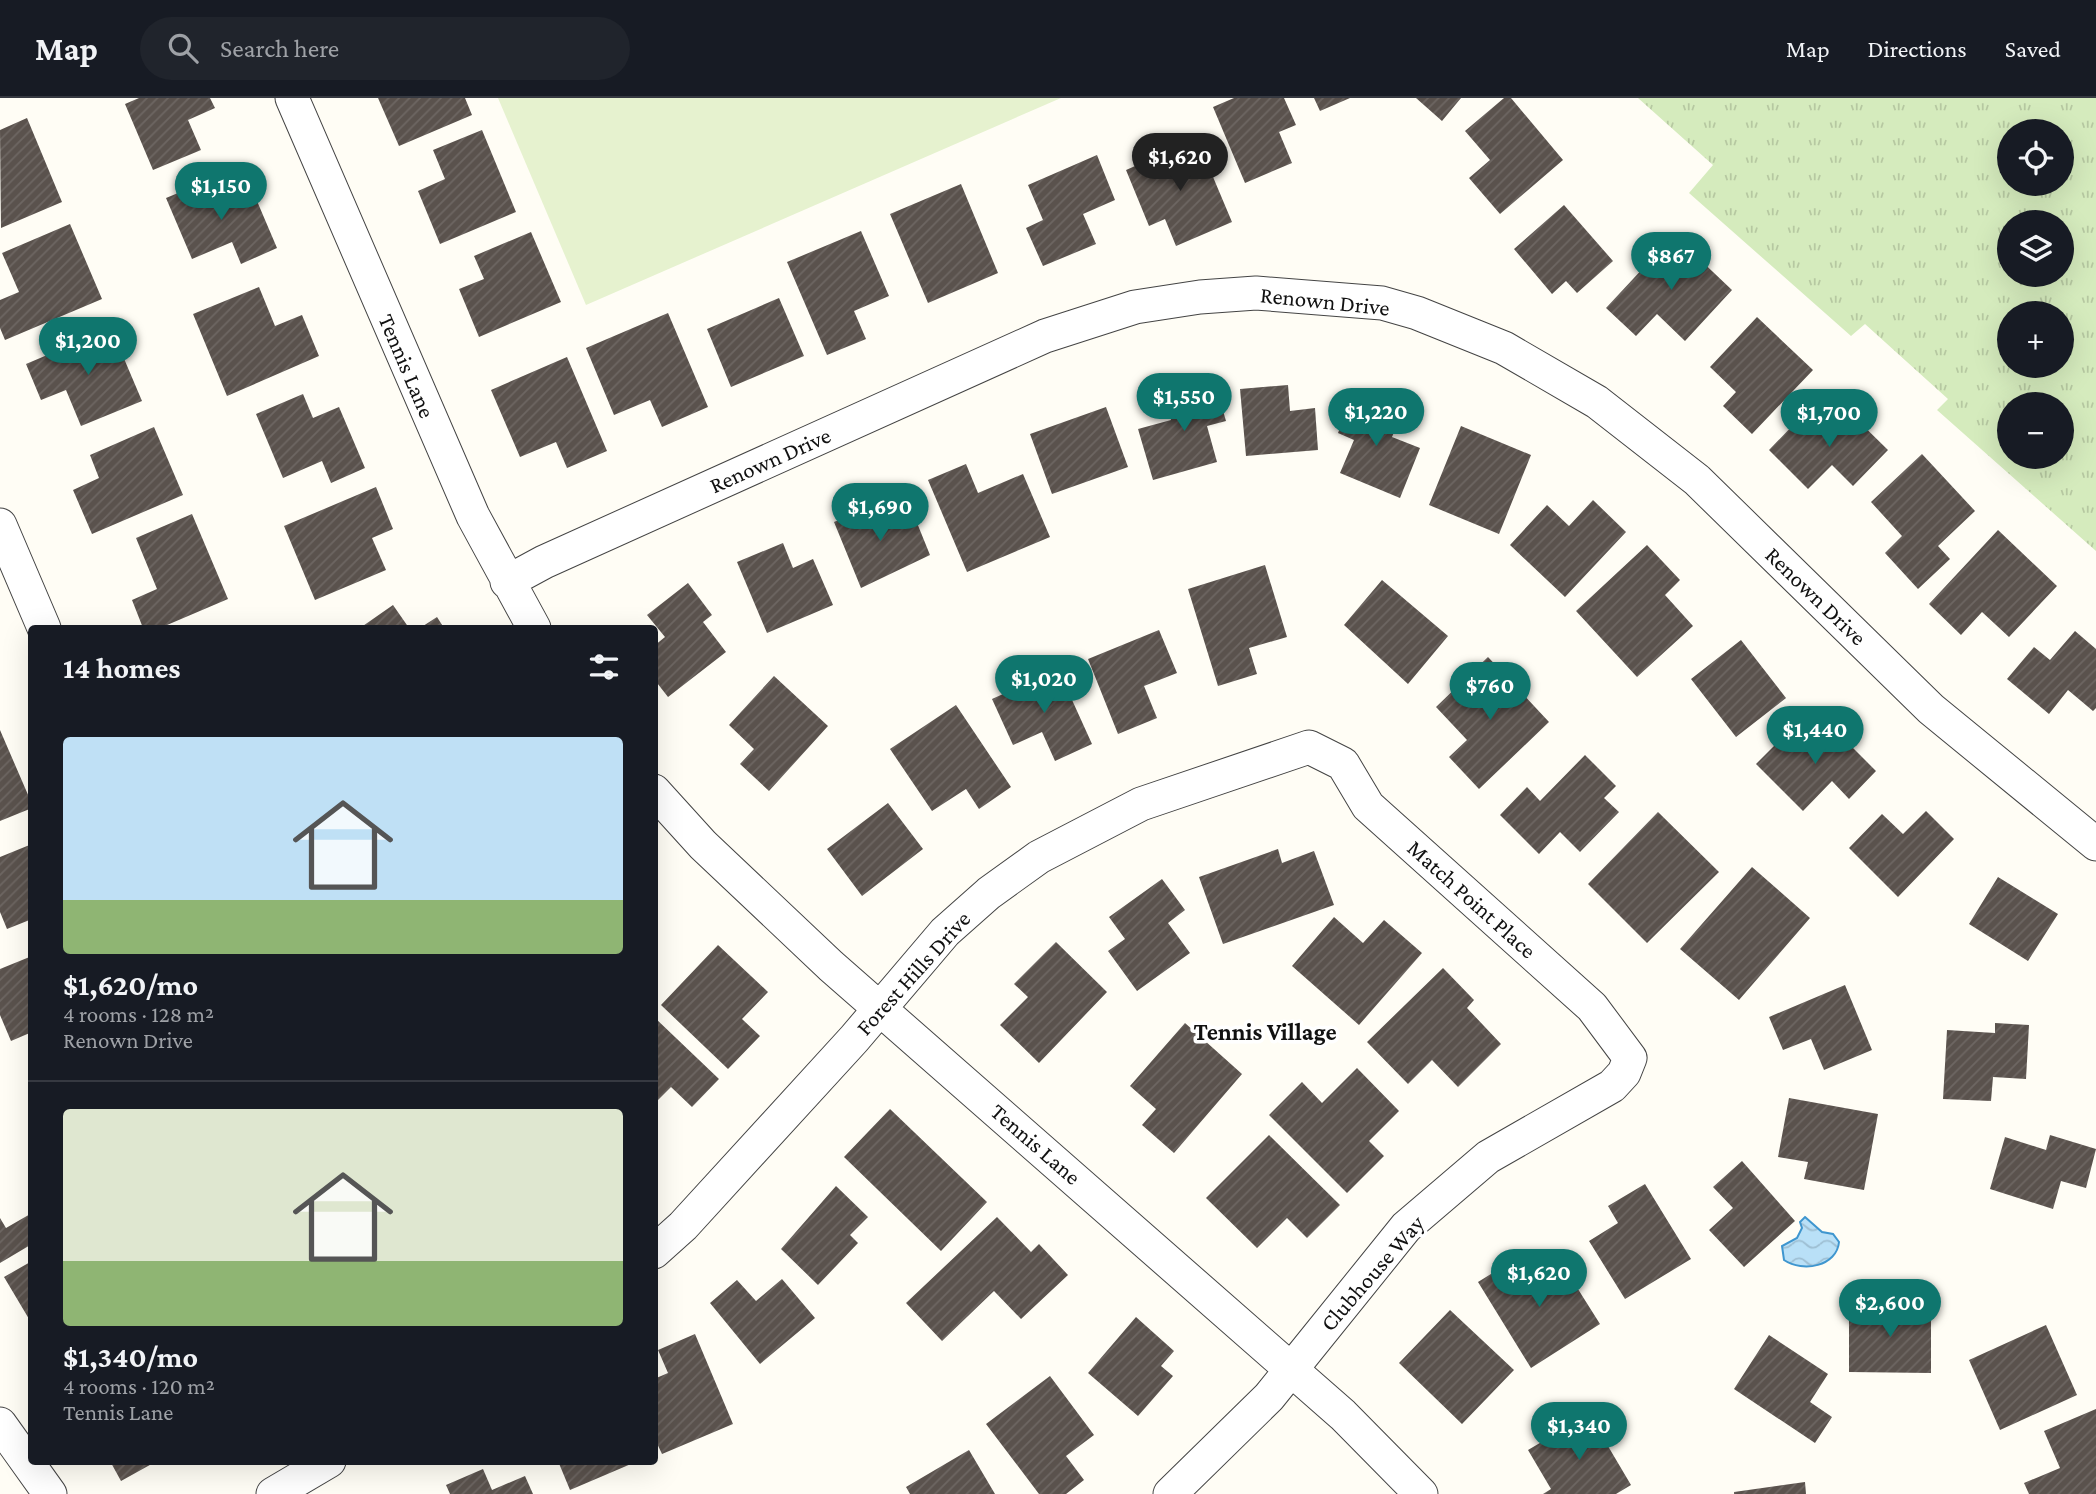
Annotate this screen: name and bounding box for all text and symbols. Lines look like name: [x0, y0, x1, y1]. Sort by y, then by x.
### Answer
search box: [140, 17, 630, 80]
icon: search: [164, 29, 202, 67]
text: Map: [35, 30, 98, 67]
text: Search here: [220, 34, 339, 63]
text: Map: [1786, 35, 1830, 62]
text: Directions: [1868, 35, 1967, 62]
text: Saved: [2005, 35, 2061, 62]
map controls: [1997, 119, 2074, 469]
button: locate: [1997, 119, 2074, 196]
pin: $1,620: [1123, 134, 1237, 193]
text: $1,620: [1148, 143, 1212, 169]
pin: $1,150: [164, 162, 278, 222]
text: $1,150: [191, 172, 251, 198]
button: layers: [1997, 210, 2074, 287]
pin: $867: [1630, 232, 1712, 292]
text: $867: [1647, 242, 1695, 268]
street label: Renown Drive: [1259, 281, 1391, 321]
button: +: [1997, 301, 2074, 378]
street label: Tennis Lane: [373, 310, 441, 422]
pin: $1,200: [31, 317, 145, 377]
text: $1,200: [55, 327, 121, 353]
pin: $1,550: [1127, 374, 1241, 433]
text: $1,550: [1153, 383, 1215, 409]
pin: $1,220: [1319, 388, 1433, 448]
pin: $1,700: [1772, 390, 1886, 449]
button: −: [1997, 392, 2074, 469]
text: $1,220: [1344, 398, 1408, 424]
text: $1,700: [1797, 399, 1861, 425]
street label: Renown Drive: [705, 422, 835, 498]
pin: $1,690: [823, 484, 937, 543]
text: $1,690: [848, 493, 912, 519]
street label: Renown Drive: [1760, 542, 1872, 650]
icon: filters: [585, 648, 623, 686]
text: 14 homes: [63, 651, 181, 684]
pin: $1,020: [987, 656, 1101, 715]
pin: $760: [1449, 662, 1531, 722]
text: $1,020: [1011, 665, 1077, 691]
text: $760: [1466, 672, 1514, 698]
pin: $1,440: [1758, 706, 1872, 766]
text: $1,440: [1783, 716, 1847, 742]
icon: home: [280, 782, 406, 908]
street label: Match Point Place: [1402, 835, 1542, 963]
street label: Forest Hills Drive: [851, 906, 975, 1040]
text: $1,620/mo: [63, 968, 198, 1001]
text: 4 rooms · 128 m²: [63, 1001, 214, 1027]
district label: Tennis Village: [1193, 1018, 1337, 1045]
text: Renown Drive: [63, 1027, 193, 1053]
street label: Tennis Lane: [986, 1098, 1086, 1190]
icon: home: [280, 1154, 406, 1280]
street label: Clubhouse Way: [1315, 1210, 1429, 1336]
pin: $1,620: [1482, 1250, 1596, 1309]
text: $1,620: [1507, 1259, 1571, 1285]
pin: $2,600: [1833, 1280, 1947, 1339]
text: $2,600: [1855, 1289, 1925, 1315]
text: $1,340/mo: [63, 1340, 198, 1373]
text: 4 rooms · 120 m²: [63, 1373, 215, 1399]
text: Tennis Lane: [63, 1399, 173, 1425]
pin: $1,340: [1522, 1402, 1636, 1462]
text: $1,340: [1547, 1412, 1611, 1438]

